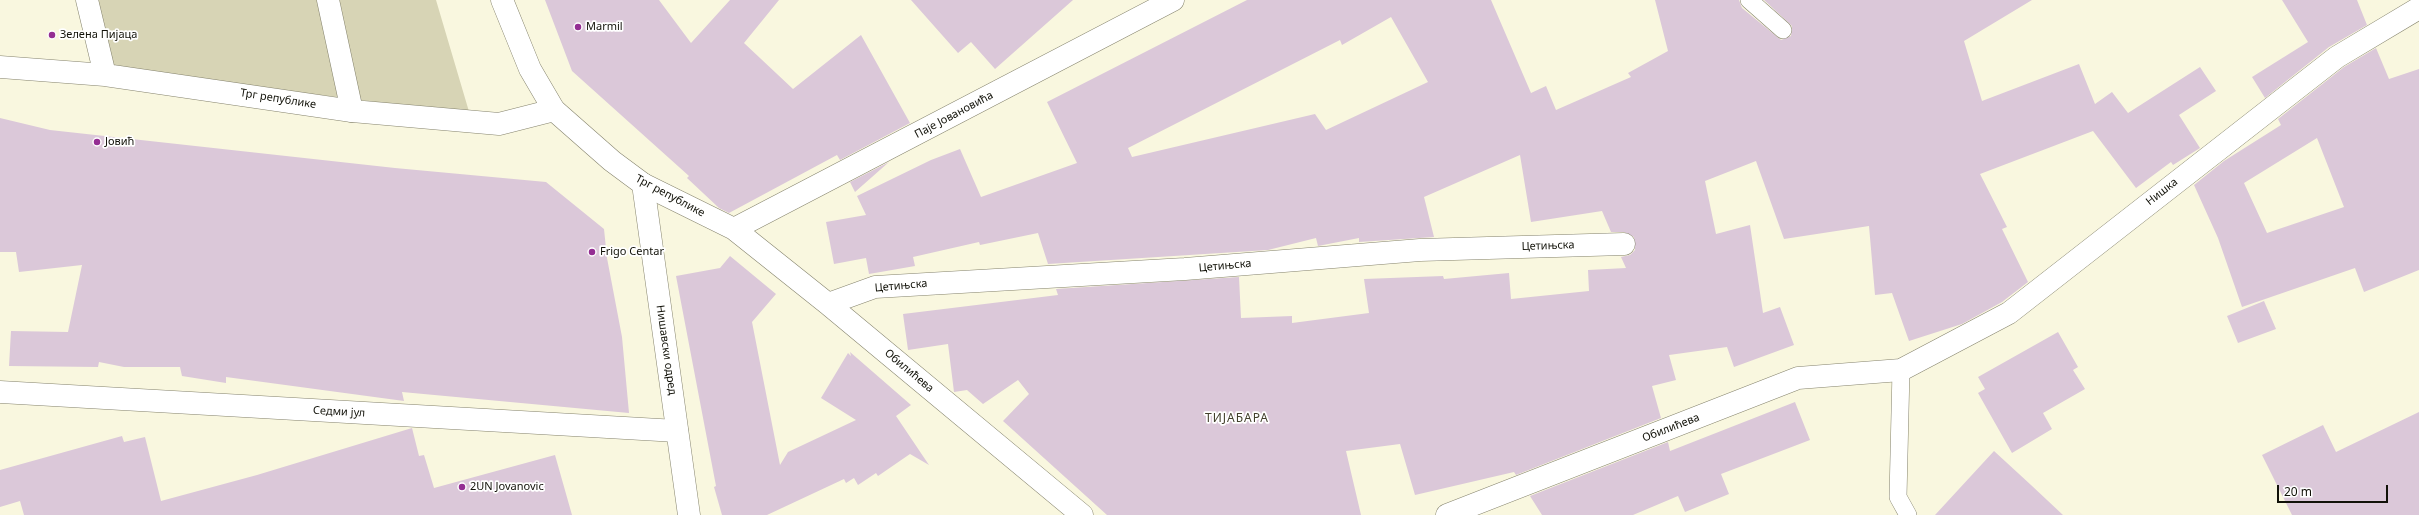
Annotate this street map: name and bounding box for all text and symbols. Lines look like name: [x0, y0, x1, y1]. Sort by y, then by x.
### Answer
place label: Marmil: [586, 20, 623, 34]
marker: Marmil: [573, 22, 583, 32]
place label: Зелена Пијаца: [60, 28, 137, 42]
marker: Зелена Пијаца: [47, 30, 57, 40]
street label: Трг републике: [239, 86, 317, 112]
street label: Паје Јовановића: [912, 89, 996, 141]
place label: Јовић: [105, 135, 134, 149]
marker: Јовић: [92, 137, 102, 147]
street label: Трг републике: [633, 172, 707, 220]
street label: Нишка: [2144, 176, 2180, 208]
street label: Цетињска: [1521, 238, 1575, 254]
place label: Frigo Centar: [600, 245, 664, 259]
marker: Frigo Centar: [587, 247, 597, 257]
street label: Цетињска: [1198, 257, 1252, 275]
street label: Цетињска: [874, 277, 928, 295]
street label: Нишавски одред: [653, 304, 679, 396]
street label: Обилићева: [882, 347, 936, 395]
street label: Седми јул: [313, 404, 365, 420]
street label: Обилићева: [1641, 411, 1701, 445]
district label: ТИЈАБАРА: [1205, 412, 1269, 426]
scale bar: [2279, 477, 2390, 503]
place label: 2UN Jovanovic: [470, 480, 544, 494]
marker: 2UN Jovanovic: [457, 482, 467, 492]
text: 20 m: [2284, 483, 2312, 500]

